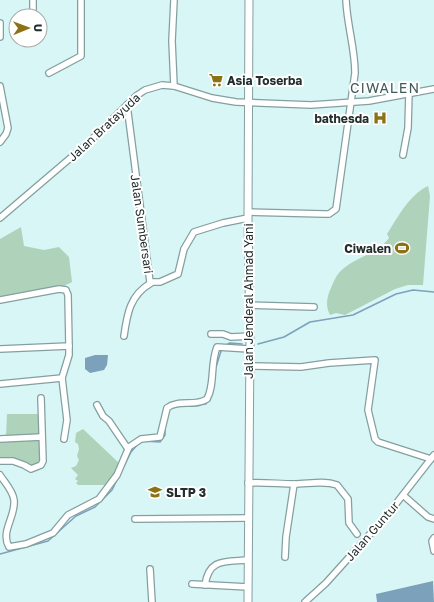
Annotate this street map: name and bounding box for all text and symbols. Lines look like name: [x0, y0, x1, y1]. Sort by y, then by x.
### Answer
north arrow: [8, 8, 48, 48]
text: U: [32, 24, 45, 32]
supermarket icon: Asia Toserba: [208, 72, 224, 88]
place label: Asia Toserba: [227, 73, 302, 88]
district label: CIWALEN: [350, 79, 420, 96]
street label: Jalan Bratayuda: [65, 90, 143, 164]
hospital icon: bathesda: [372, 110, 388, 126]
place label: bathesda: [314, 111, 369, 126]
street label: Jalan Sumbersari: [128, 173, 156, 275]
street label: Jalan Jenderal Ahmad Yani: [241, 223, 256, 379]
sports icon: Ciwalen: [394, 240, 410, 256]
place label: Ciwalen: [344, 241, 391, 256]
school or university icon: SLTP 3: [147, 484, 163, 500]
place label: SLTP 3: [166, 485, 206, 500]
street label: Jalan Guntur: [342, 498, 402, 564]

